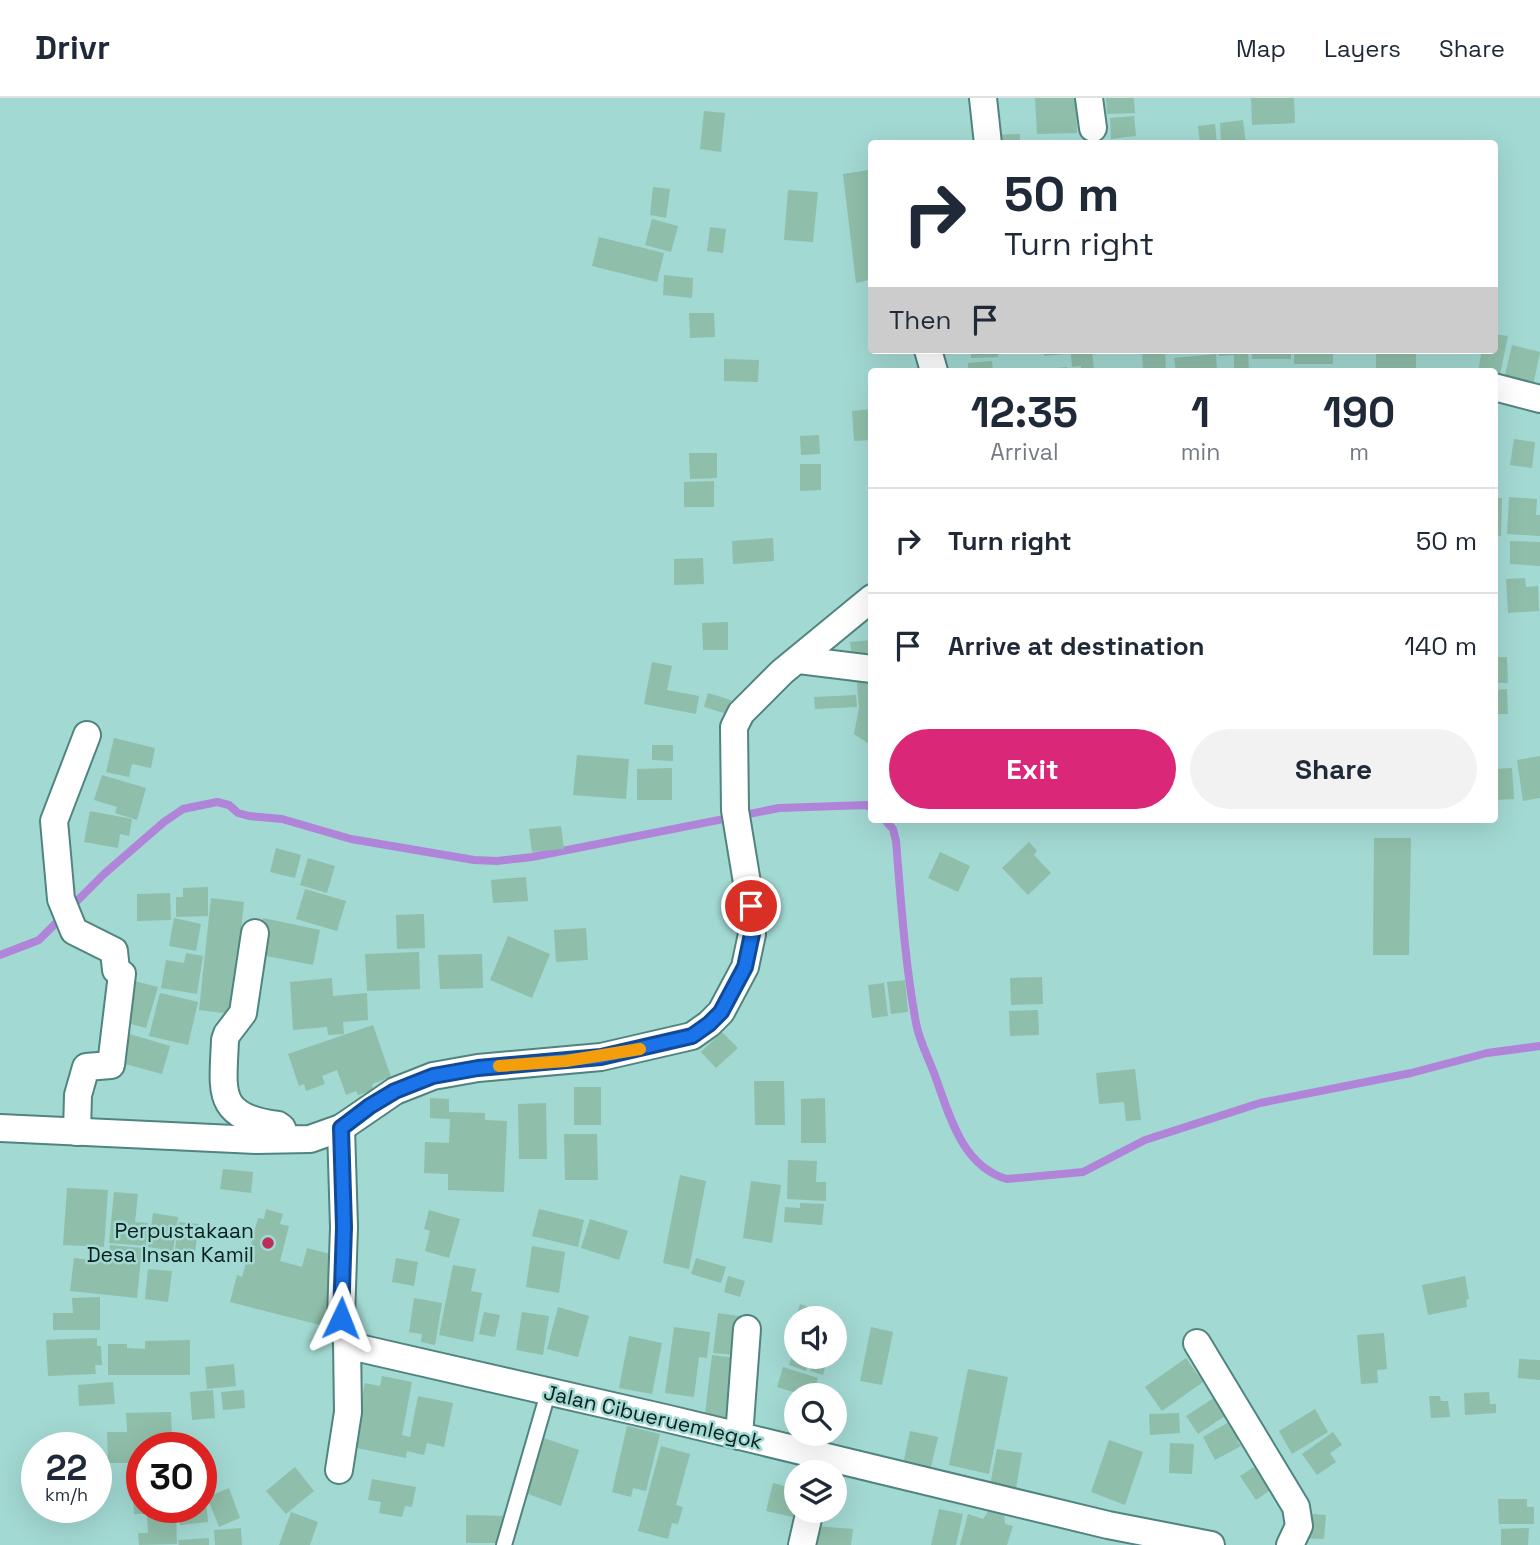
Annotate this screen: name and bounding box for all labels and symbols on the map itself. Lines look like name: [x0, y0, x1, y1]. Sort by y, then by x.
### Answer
pin: [721, 876, 781, 936]
place label: Perpustakaan Desa Insan Kamil: [87, 1217, 254, 1268]
marker: Perpustakaan Desa Insan Kamil: [260, 1235, 276, 1251]
position arrow: [304, 1281, 378, 1355]
street label: Jalan Cibueruemlegok: [541, 1378, 765, 1455]
speed limit sign: 30: [126, 1432, 217, 1523]

